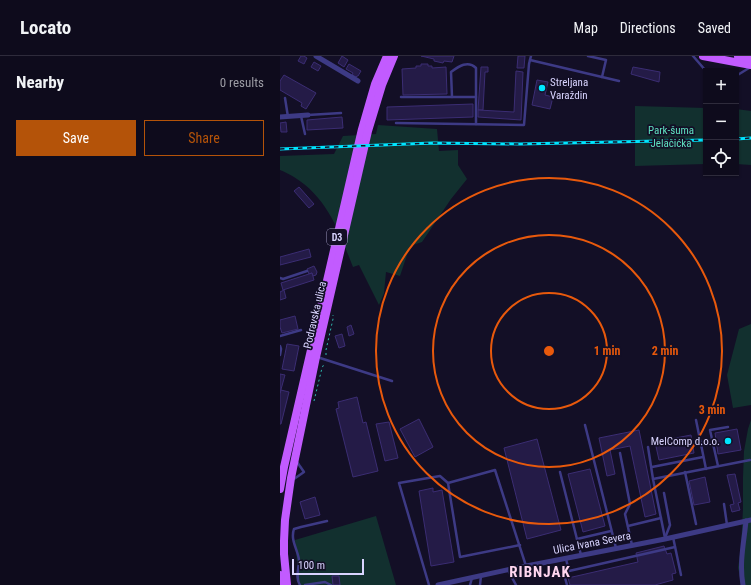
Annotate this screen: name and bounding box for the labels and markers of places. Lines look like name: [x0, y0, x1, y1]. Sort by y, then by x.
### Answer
place label: Streljana Varaždin: [550, 76, 588, 102]
marker: Streljana Varaždin: [537, 83, 547, 93]
centre of rings: [542, 344, 556, 358]
place label: MelComp d.o.o.: [651, 435, 720, 448]
marker: MelComp d.o.o.: [723, 436, 733, 446]

